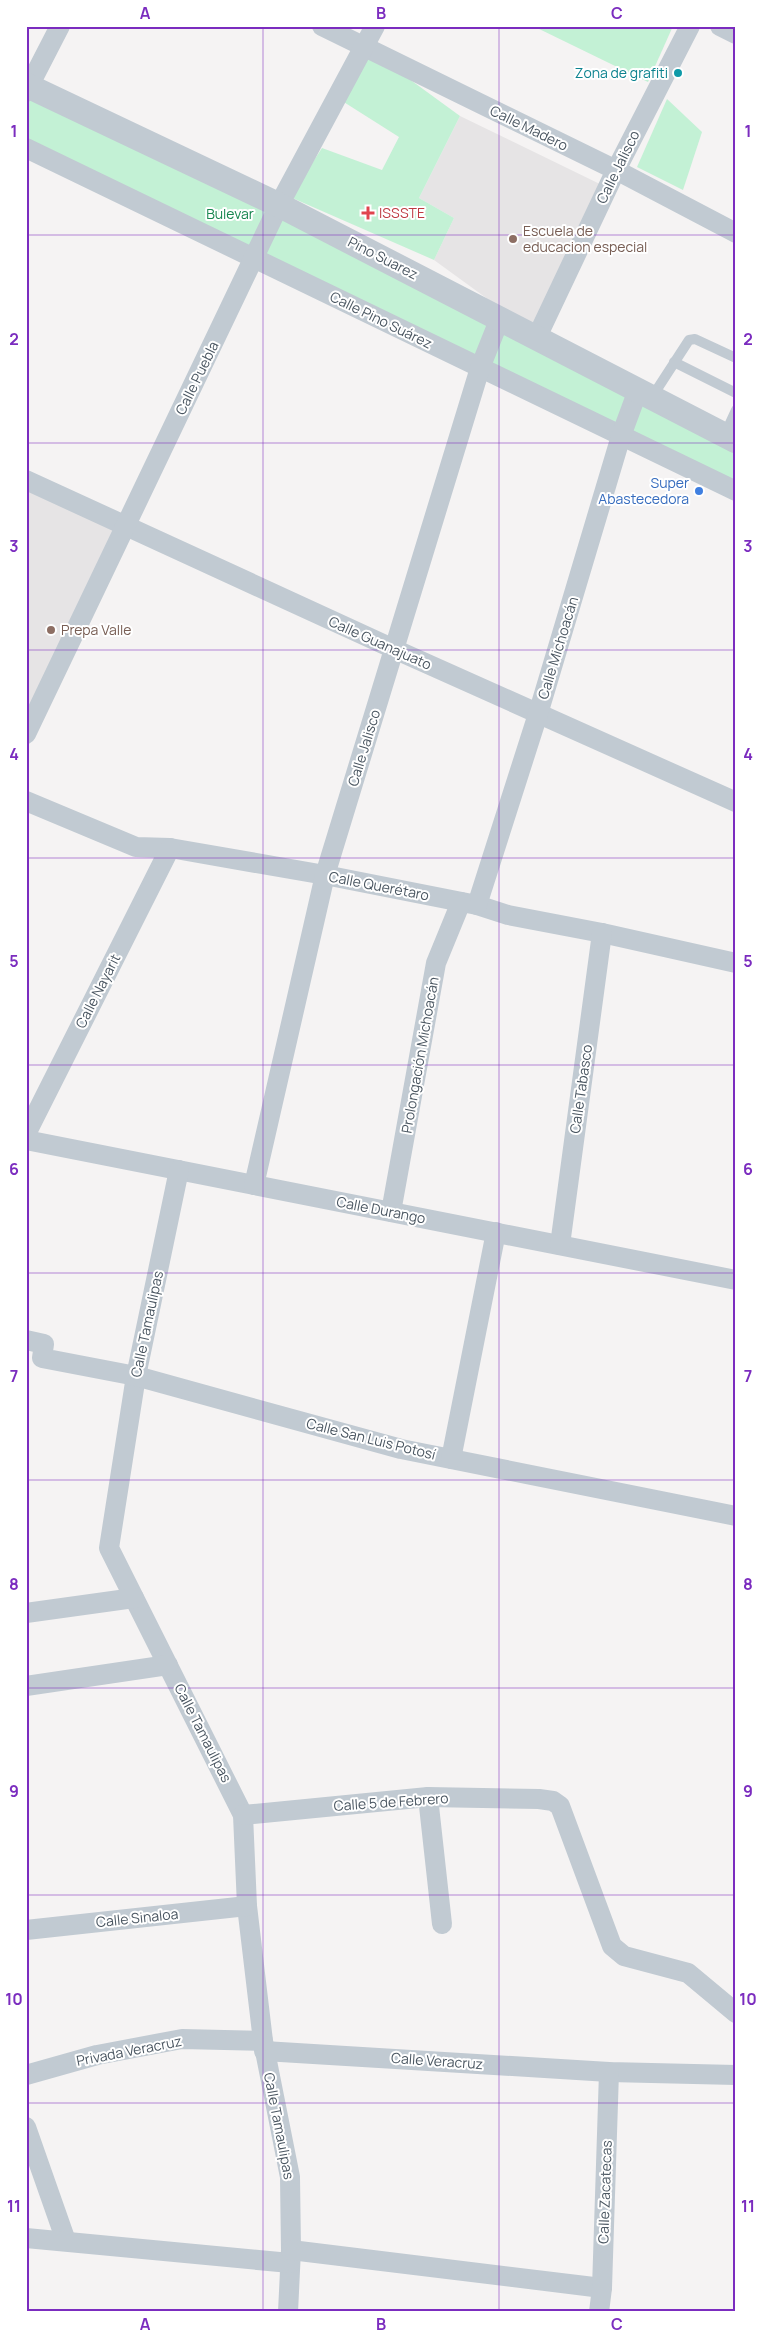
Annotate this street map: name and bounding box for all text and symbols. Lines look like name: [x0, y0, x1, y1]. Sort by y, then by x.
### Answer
text: A: [140, 2, 151, 24]
text: B: [376, 2, 386, 24]
text: C: [611, 2, 623, 24]
place label: Zona de grafiti: [575, 63, 668, 82]
marker: Zona de grafiti: [672, 67, 684, 79]
street label: Calle Madero: [487, 100, 571, 155]
text: 1: [10, 120, 18, 142]
text: 1: [744, 120, 752, 142]
street label: Calle Jalisco: [592, 127, 643, 207]
place label: ISSSTE: [379, 203, 425, 222]
park label: Bulevar: [206, 204, 254, 223]
marker: ISSSTE: [361, 206, 375, 220]
place label: Escuela de educacion especial: [523, 221, 647, 256]
street label: Pino Suarez: [345, 232, 422, 283]
marker: Escuela de educacion especial: [507, 233, 519, 245]
street label: Calle Pino Suárez: [327, 287, 436, 353]
text: 2: [9, 328, 19, 350]
text: 2: [743, 328, 753, 350]
street label: Calle Puebla: [171, 338, 223, 418]
place label: Super Abastecedora: [598, 473, 689, 508]
marker: Super Abastecedora: [693, 485, 705, 497]
text: 3: [9, 535, 19, 557]
text: 3: [743, 535, 753, 557]
street label: Calle Michoacán: [533, 594, 582, 701]
street label: Calle Guanajuato: [326, 611, 435, 674]
place label: Prepa Valle: [61, 620, 132, 639]
marker: Prepa Valle: [45, 624, 57, 636]
street label: Calle Jalisco: [343, 707, 384, 789]
text: 4: [9, 743, 19, 765]
text: 4: [743, 743, 753, 765]
street label: Calle Querétaro: [327, 866, 431, 905]
text: 5: [9, 950, 19, 972]
street label: Calle Nayarit: [71, 950, 125, 1031]
text: 5: [743, 950, 753, 972]
street label: Prolongación Michoacán: [396, 975, 443, 1135]
street label: Calle Tabasco: [565, 1043, 596, 1135]
text: 6: [9, 1158, 19, 1180]
text: 6: [743, 1158, 753, 1180]
street label: Calle Durango: [335, 1192, 427, 1227]
street label: Calle Tamaulipas: [126, 1269, 167, 1379]
text: 7: [10, 1365, 18, 1387]
text: 7: [744, 1365, 752, 1387]
street label: Calle San Luis Potosí: [305, 1413, 438, 1464]
text: 8: [9, 1573, 19, 1595]
text: 8: [743, 1573, 753, 1595]
street label: Calle Tamaulipas: [170, 1680, 237, 1785]
text: 9: [9, 1780, 19, 1802]
text: 9: [743, 1780, 753, 1802]
street label: Calle 5 de Febrero: [333, 1788, 449, 1815]
street label: Calle Sinaloa: [95, 1904, 179, 1931]
text: 10: [5, 1988, 23, 2010]
text: 10: [739, 1988, 757, 2010]
street label: Privada Veracruz: [75, 2031, 183, 2070]
street label: Calle Veracruz: [390, 2048, 484, 2073]
street label: Calle Tamaulipas: [260, 2071, 299, 2181]
street label: Calle Zacatecas: [593, 2140, 616, 2244]
text: 11: [7, 2195, 21, 2217]
text: 11: [741, 2195, 755, 2217]
text: A: [140, 2313, 151, 2335]
text: B: [376, 2313, 386, 2335]
text: C: [611, 2313, 623, 2335]

